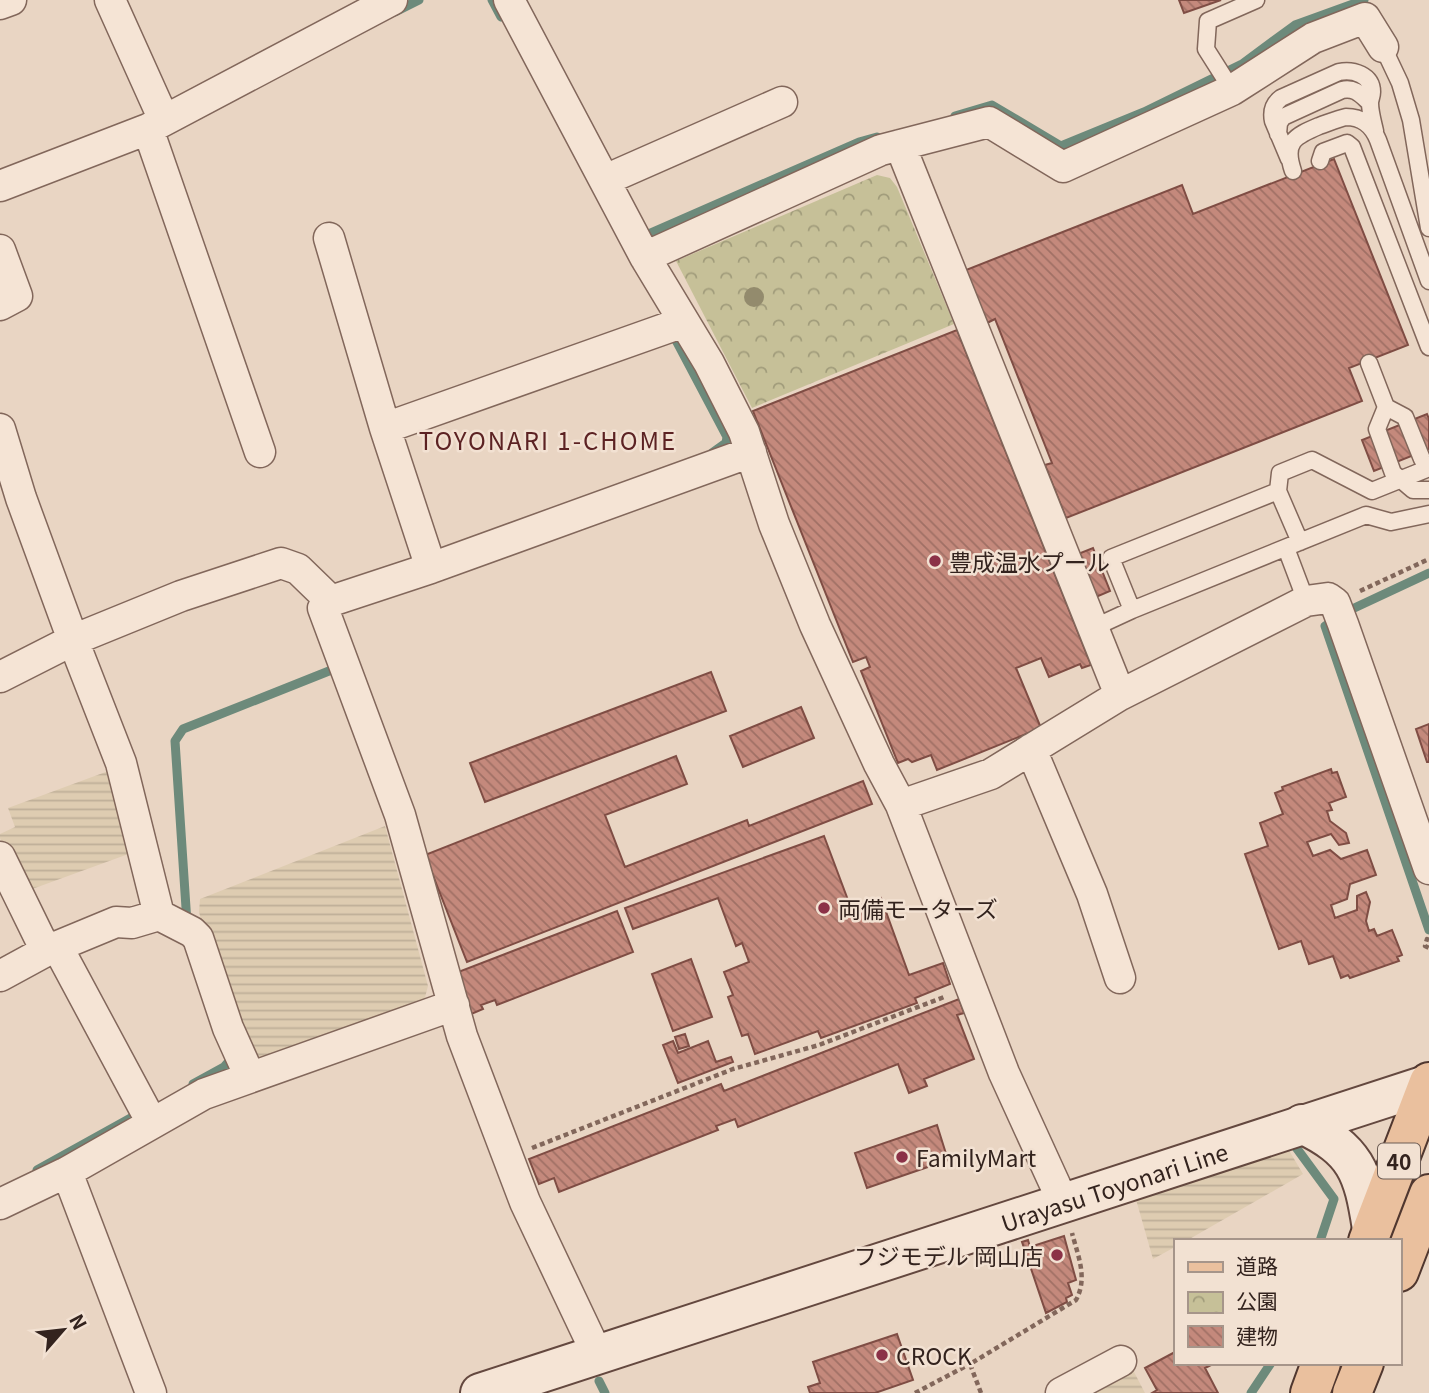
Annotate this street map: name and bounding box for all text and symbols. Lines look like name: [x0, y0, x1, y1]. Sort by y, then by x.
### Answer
district label: TOYONARI 1-CHOME: [419, 422, 677, 457]
place label: 豊成温水プール: [949, 544, 1110, 578]
marker: 豊成温水プール: [927, 553, 943, 569]
place label: 両備モーターズ: [838, 891, 998, 925]
marker: 両備モーターズ: [816, 900, 832, 916]
street label: Urayasu Toyonari Line: [996, 1134, 1232, 1239]
place label: FamilyMart: [916, 1140, 1036, 1174]
road number: 40: [1378, 1144, 1420, 1178]
marker: FamilyMart: [894, 1149, 910, 1165]
place label: フジモデル 岡山店: [854, 1238, 1043, 1272]
legend: [1174, 1239, 1401, 1365]
marker: フジモデル 岡山店: [1049, 1247, 1065, 1263]
text: 道路: [1236, 1250, 1278, 1280]
text: 公園: [1236, 1285, 1278, 1315]
north arrow: [28, 1295, 98, 1365]
text: N: [64, 1309, 95, 1334]
text: 建物: [1236, 1320, 1278, 1350]
place label: CROCK: [896, 1338, 972, 1372]
marker: CROCK: [874, 1347, 890, 1363]

